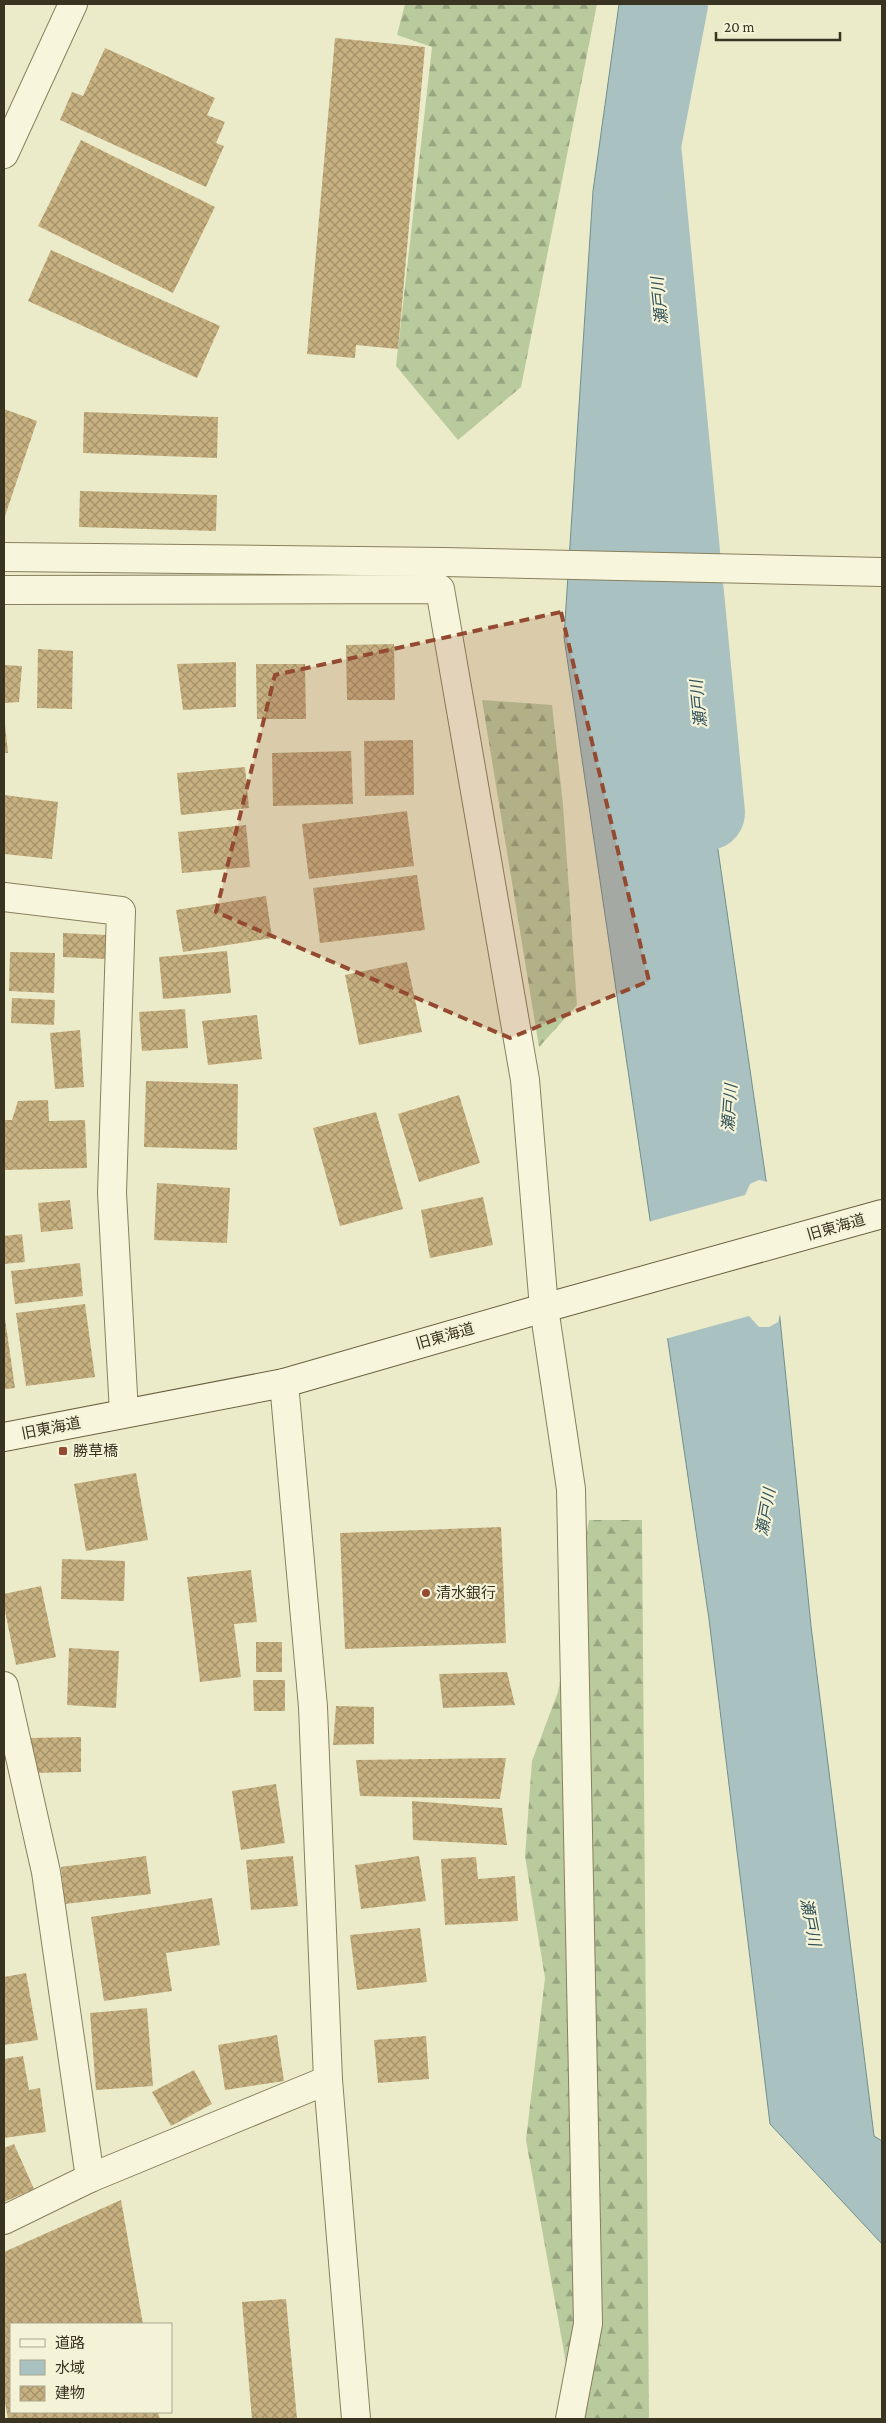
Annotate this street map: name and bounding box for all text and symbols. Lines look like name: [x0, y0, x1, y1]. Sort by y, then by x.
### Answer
scale bar: [716, 10, 840, 42]
text: 20 m: [724, 19, 755, 35]
water label: 瀬戸川: [648, 274, 670, 326]
water label: 瀬戸川: [687, 677, 709, 729]
water label: 瀬戸川: [719, 1082, 740, 1133]
street label: 旧東海道: [805, 1211, 867, 1243]
street label: 旧東海道: [414, 1320, 476, 1352]
street label: 旧東海道: [20, 1414, 82, 1442]
place label: 勝草橋: [73, 1443, 118, 1459]
marker: 勝草橋: [57, 1445, 69, 1457]
water label: 瀬戸川: [753, 1485, 778, 1537]
place label: 清水銀行: [436, 1585, 496, 1601]
marker: 清水銀行: [420, 1587, 432, 1599]
water label: 瀬戸川: [798, 1897, 824, 1949]
legend: [10, 2323, 172, 2413]
text: 道路: [55, 2335, 85, 2351]
text: 水域: [55, 2360, 85, 2376]
text: 建物: [55, 2385, 85, 2401]

